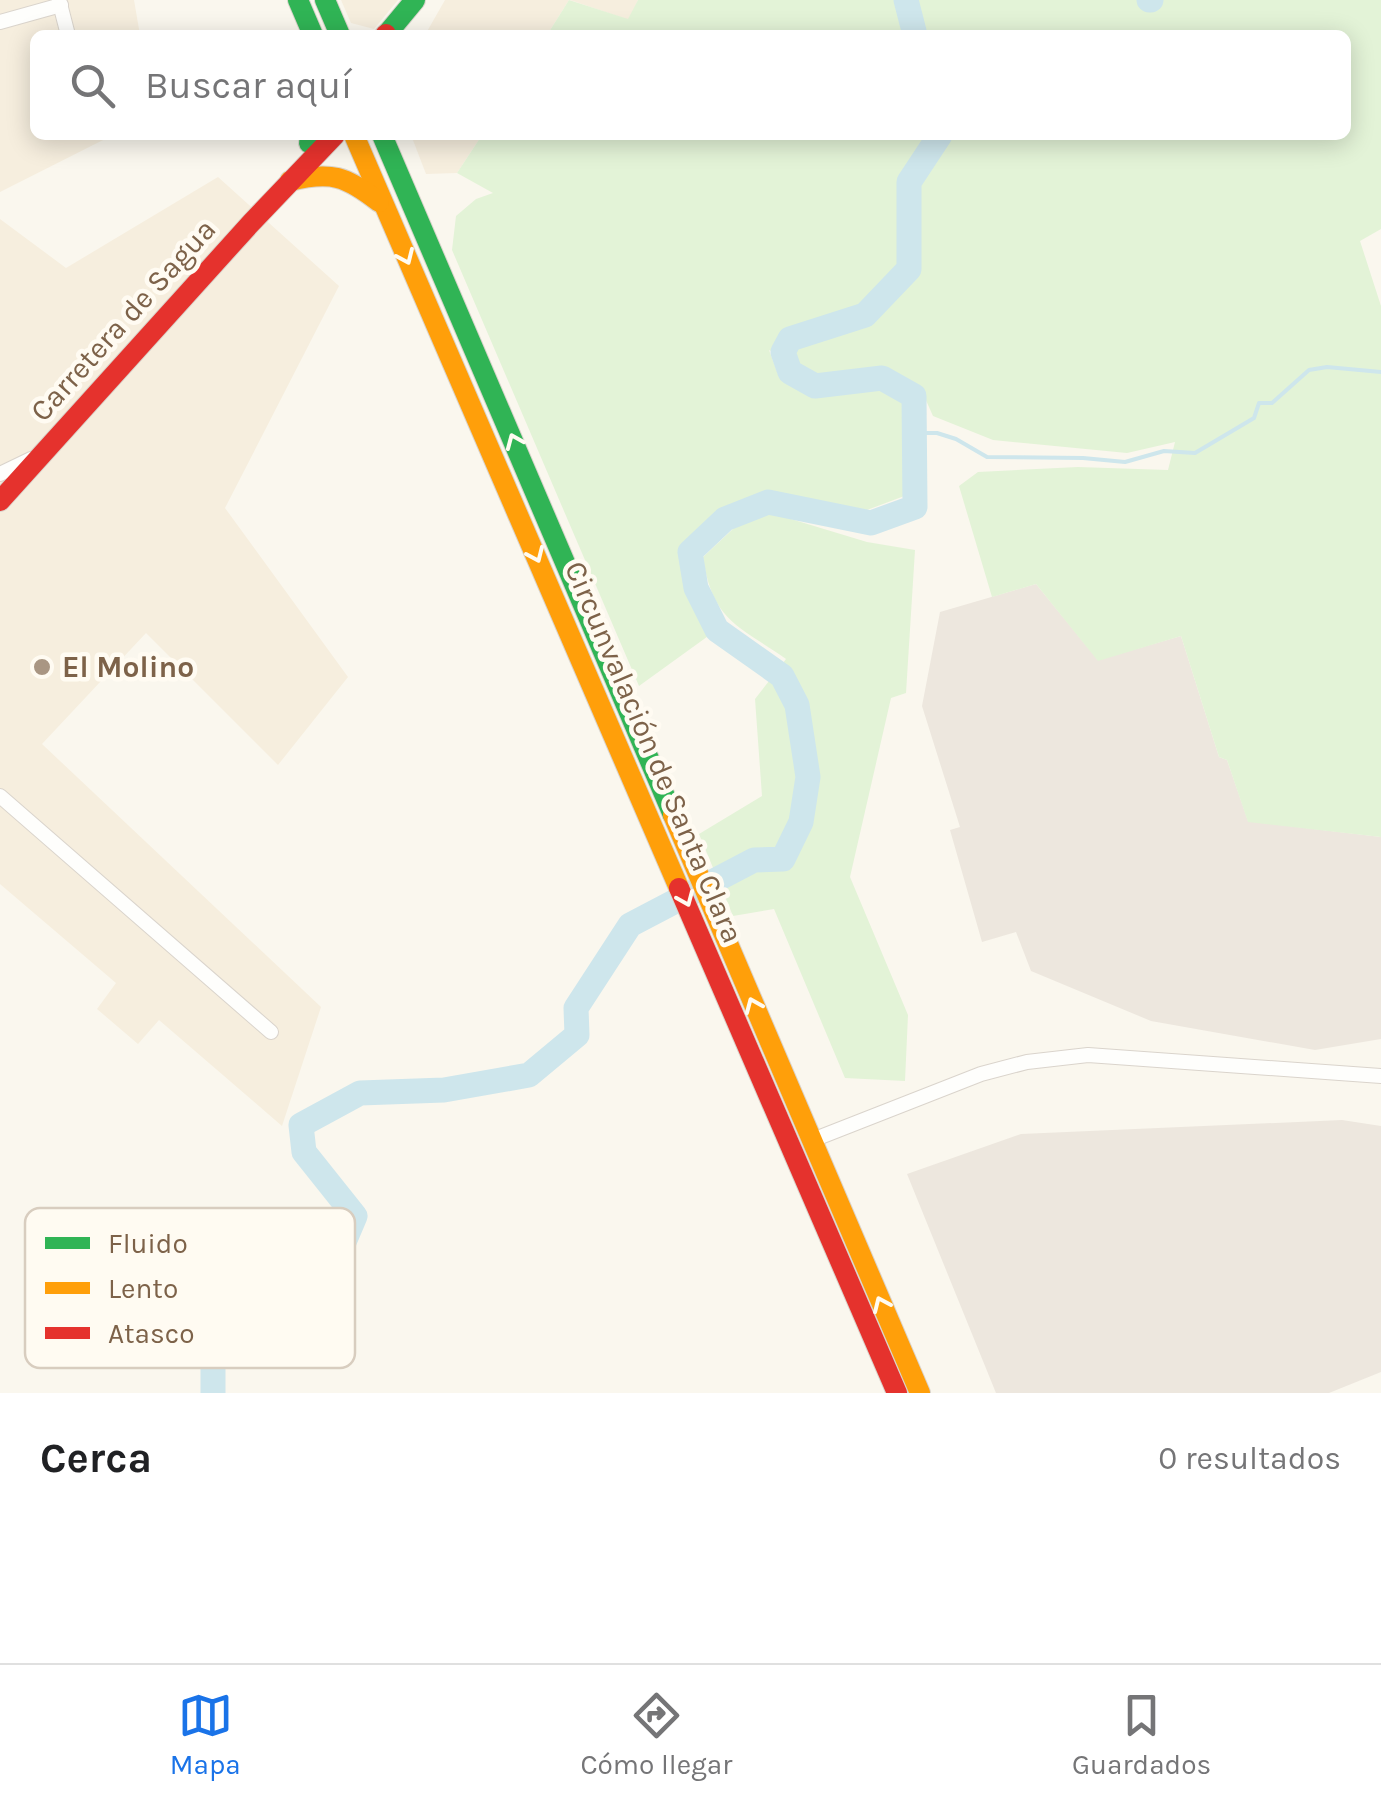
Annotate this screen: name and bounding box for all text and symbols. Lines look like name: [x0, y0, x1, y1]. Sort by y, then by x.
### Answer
search box: [30, 30, 1351, 140]
icon: search: [65, 58, 120, 113]
text: Buscar aquí: [145, 63, 352, 108]
street label: Carretera de Sagua: [23, 211, 223, 429]
one-way arrow: [394, 247, 414, 265]
one-way arrow: [506, 434, 526, 452]
one-way arrow: [524, 545, 544, 563]
street label: Circunvalación de Santa Clara: [557, 556, 751, 948]
place label: El Molino: [62, 649, 194, 685]
marker: El Molino: [31, 656, 53, 678]
one-way arrow: [674, 889, 694, 907]
one-way arrow: [745, 997, 765, 1015]
legend: [25, 1208, 355, 1368]
text: Fluido: [108, 1227, 188, 1260]
text: Lento: [108, 1272, 178, 1305]
one-way arrow: [873, 1296, 893, 1314]
text: Atasco: [108, 1317, 195, 1350]
text: Cerca: [40, 1433, 152, 1483]
text: 0 resultados: [1158, 1440, 1341, 1477]
tab: Mapa: [170, 1688, 241, 1781]
tab: Cómo llegar: [580, 1688, 732, 1781]
tab: Guardados: [1072, 1688, 1211, 1781]

